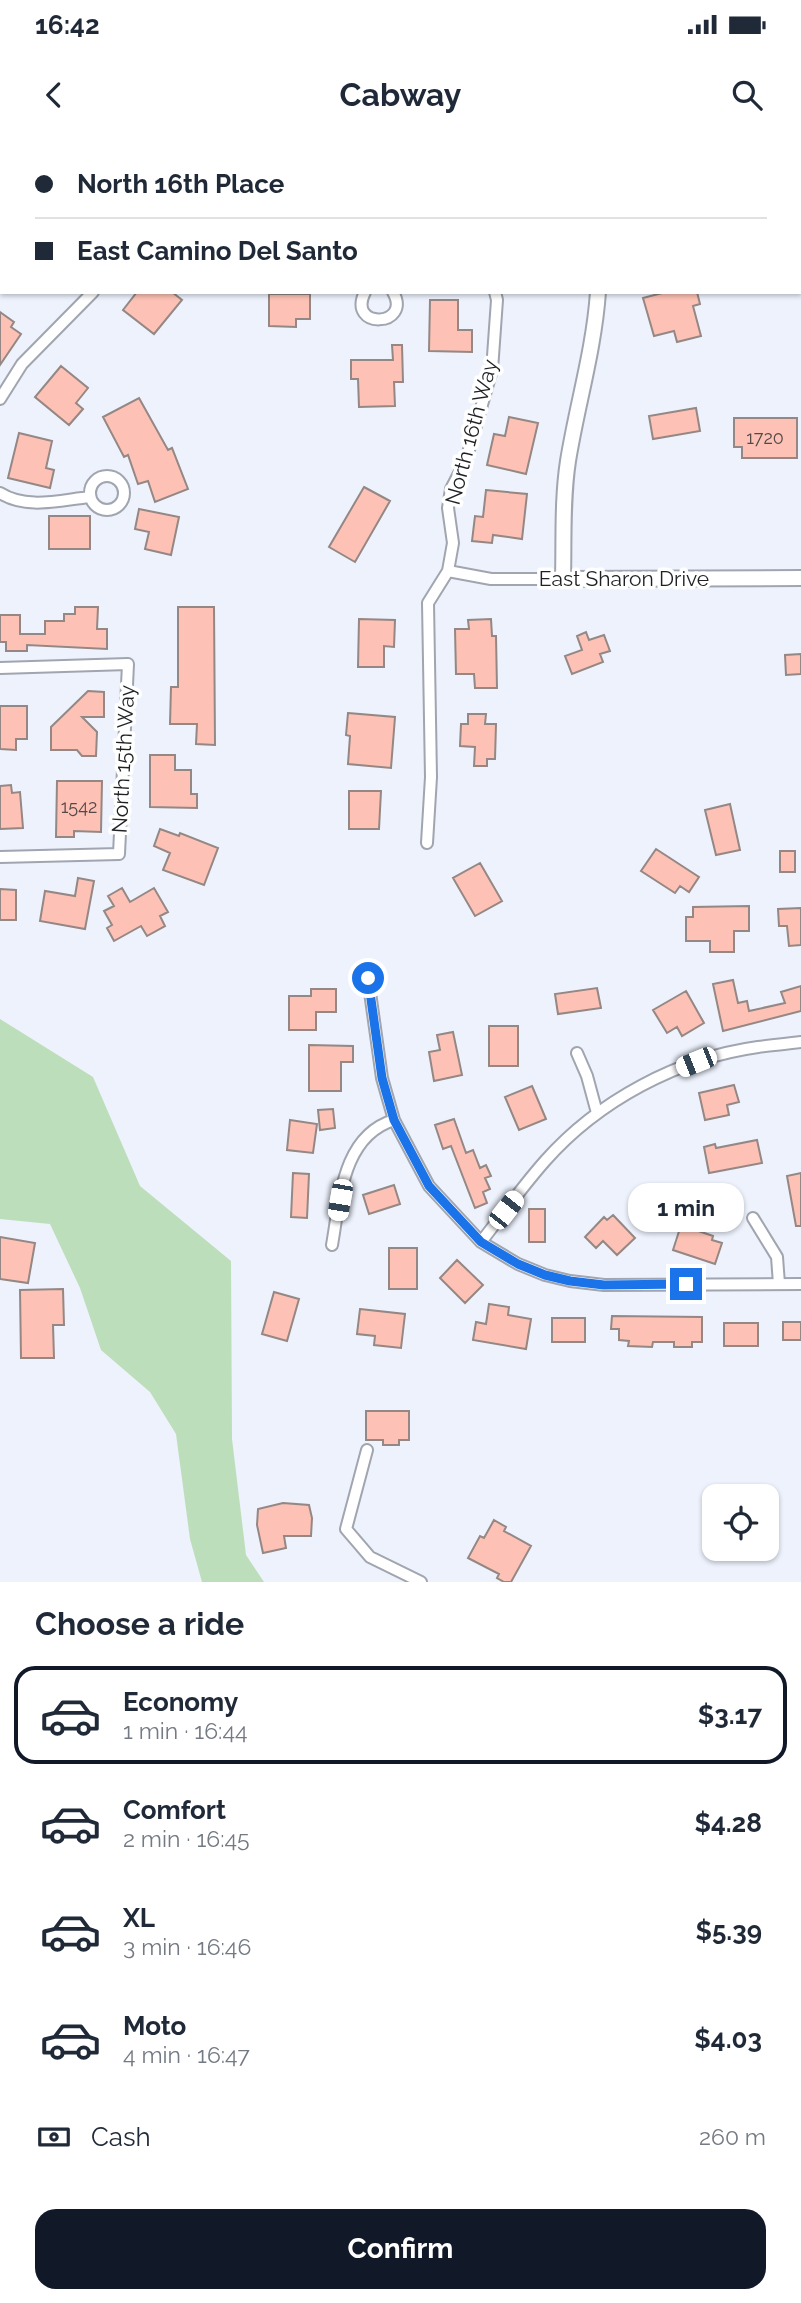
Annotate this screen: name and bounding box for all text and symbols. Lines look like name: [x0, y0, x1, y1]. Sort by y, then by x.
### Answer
text: 16:42: [35, 10, 100, 40]
icon: back: [35, 76, 73, 114]
text: Cabway: [340, 76, 461, 113]
icon: search: [728, 76, 766, 114]
text: North 16th Place: [77, 169, 284, 199]
text: East Camino Del Santo: [77, 236, 358, 266]
street label: North 16th Way: [440, 357, 502, 507]
house number: 1720: [746, 427, 784, 448]
street label: East Sharon Drive: [539, 566, 709, 591]
street label: North 15th Way: [107, 684, 139, 834]
house number: 1542: [61, 796, 97, 817]
route start: [352, 962, 384, 994]
car: [673, 1044, 720, 1080]
car: [327, 1177, 354, 1223]
callout: 1 min: [628, 1182, 744, 1232]
car: [485, 1187, 528, 1233]
text: 1 min: [657, 1194, 715, 1221]
route end: [670, 1268, 702, 1300]
map controls: [702, 1484, 779, 1561]
button: locate: [702, 1484, 779, 1561]
text: Choose a ride: [35, 1605, 244, 1642]
icon: car: [39, 1684, 102, 1747]
text: Economy: [123, 1687, 238, 1717]
text: $3.17: [698, 1700, 762, 1730]
text: 1 min · 16:44: [123, 1717, 248, 1744]
icon: car: [39, 1792, 102, 1855]
text: Comfort: [123, 1795, 226, 1825]
text: $4.28: [694, 1808, 762, 1838]
text: 2 min · 16:45: [123, 1825, 250, 1852]
icon: car: [39, 1900, 102, 1963]
text: XL: [123, 1903, 155, 1933]
text: $5.39: [695, 1916, 762, 1946]
text: 3 min · 16:46: [123, 1933, 251, 1960]
icon: car: [39, 2008, 102, 2071]
text: Moto: [123, 2011, 186, 2041]
text: $4.03: [694, 2024, 762, 2054]
text: 4 min · 16:47: [123, 2041, 250, 2068]
icon: cash: [35, 2118, 73, 2156]
text: Cash: [91, 2122, 151, 2152]
text: 260 m: [699, 2123, 766, 2150]
button: Confirm: [35, 2209, 766, 2289]

